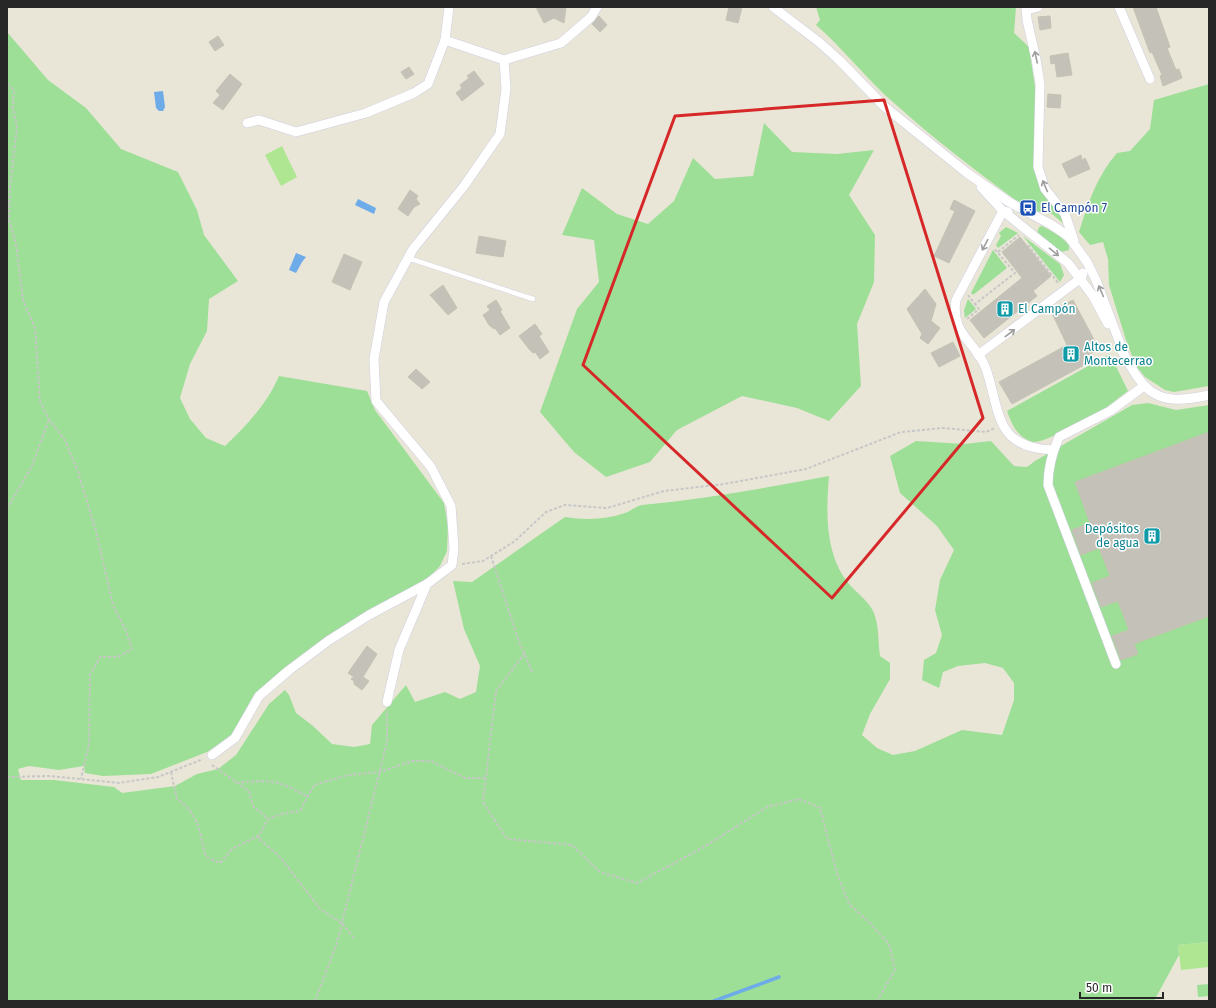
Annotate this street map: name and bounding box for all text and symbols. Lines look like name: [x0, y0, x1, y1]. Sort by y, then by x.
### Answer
one-way arrow: [1031, 51, 1039, 64]
one-way arrow: [1040, 180, 1048, 192]
bus stop icon: El Campón 7: [1018, 198, 1038, 218]
place label: El Campón 7: [1041, 201, 1107, 215]
one-way arrow: [980, 239, 988, 251]
one-way arrow: [1049, 247, 1059, 256]
one-way arrow: [1096, 285, 1104, 297]
building icon: El Campón: [995, 299, 1015, 319]
place label: El Campón: [1018, 302, 1076, 316]
one-way arrow: [1004, 328, 1015, 337]
place label: Altos de Montecerrao: [1084, 340, 1153, 368]
building icon: Altos de Montecerrao: [1061, 344, 1081, 364]
place label: Depósitos de agua: [1085, 522, 1139, 550]
building icon: Depósitos de agua: [1142, 526, 1162, 546]
scale bar: [1080, 974, 1163, 1000]
text: 50 m: [1086, 981, 1112, 995]

